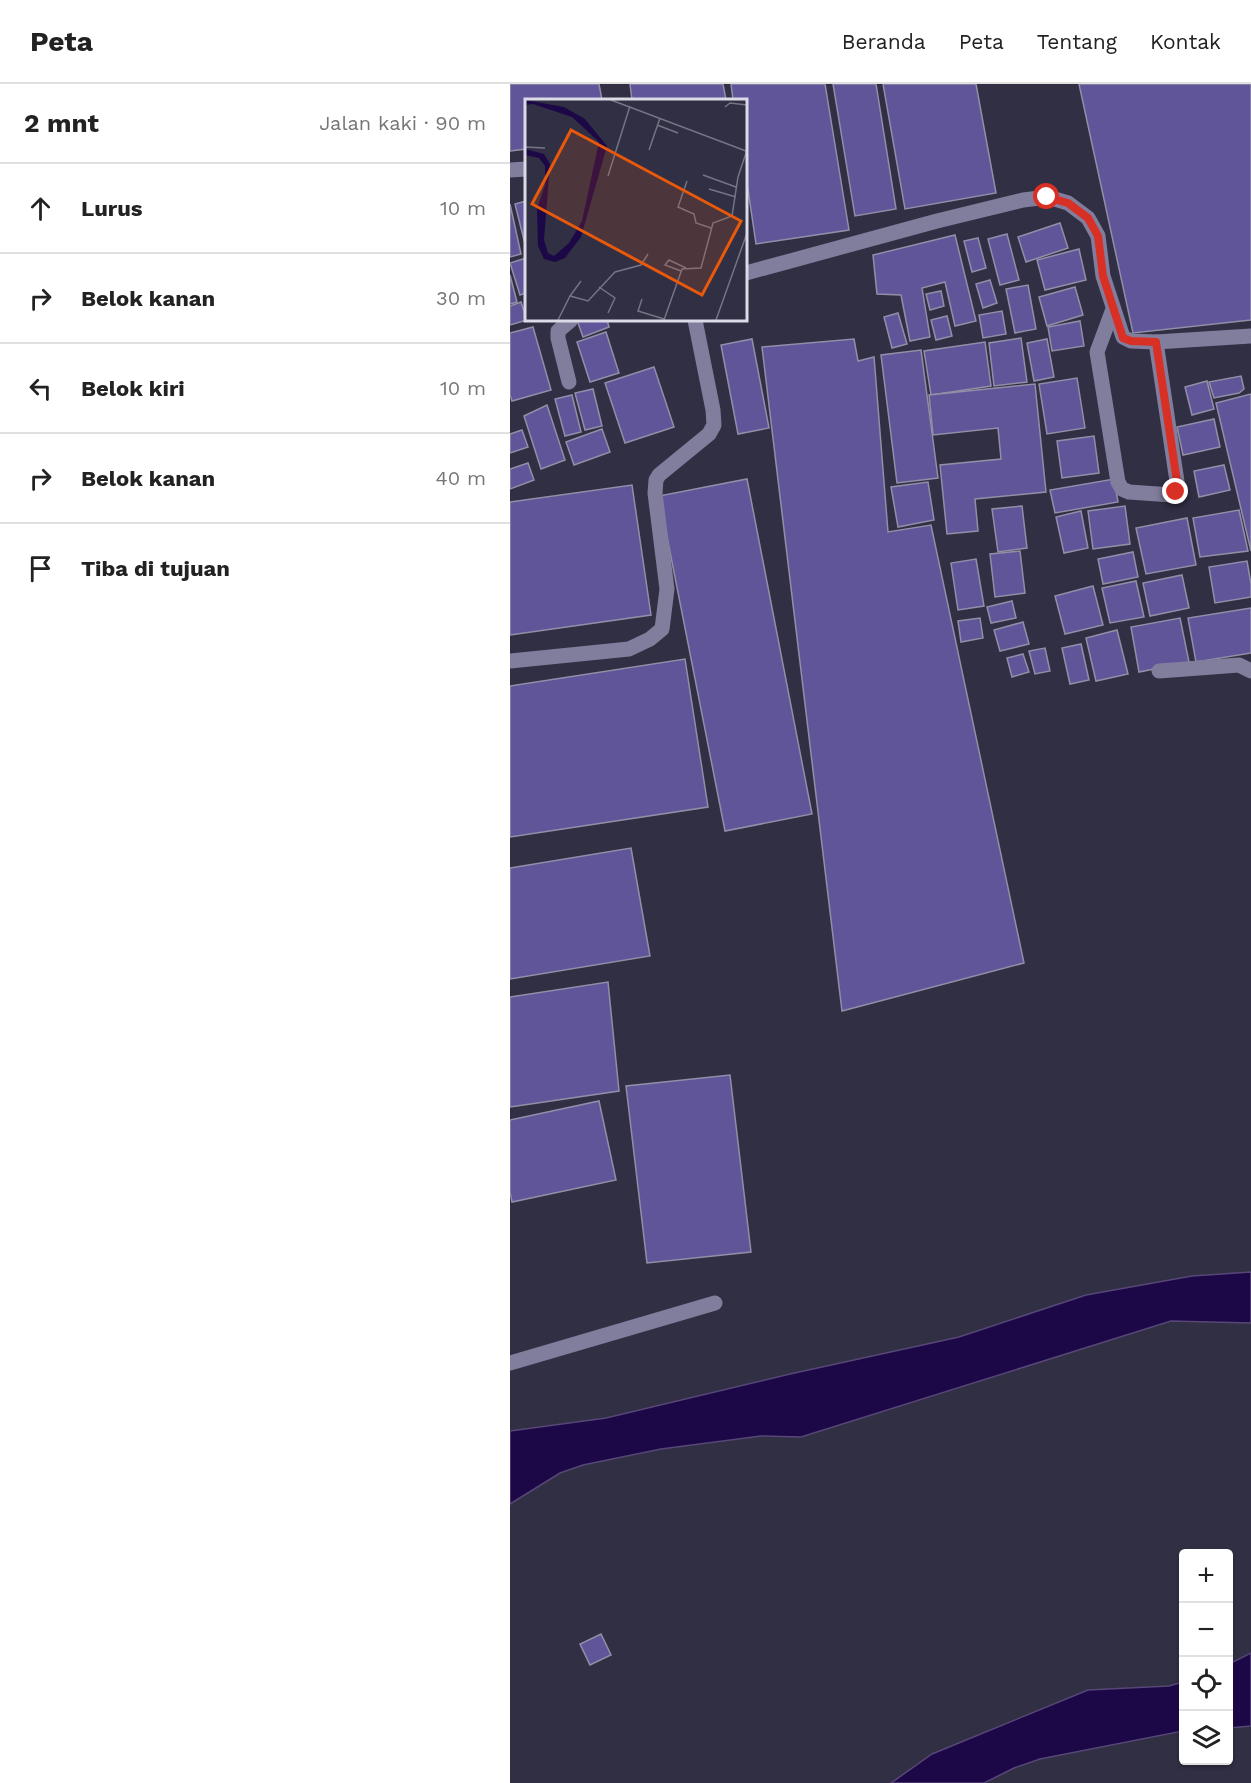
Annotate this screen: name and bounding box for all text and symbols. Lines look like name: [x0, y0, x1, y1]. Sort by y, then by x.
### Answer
text: Peta: [30, 25, 93, 58]
text: Beranda: [842, 29, 926, 54]
text: Peta: [959, 29, 1004, 54]
text: Tentang: [1037, 29, 1117, 54]
text: Kontak: [1150, 29, 1221, 54]
inset map: [525, 99, 747, 321]
text: 2 mnt: [24, 108, 99, 138]
text: Jalan kaki · 90 m: [319, 111, 486, 135]
route start: [1033, 183, 1059, 209]
icon: ahead: [24, 192, 57, 225]
text: Lurus: [81, 196, 143, 221]
text: 10 m: [440, 196, 486, 220]
icon: right: [24, 282, 57, 315]
text: Belok kanan: [81, 286, 215, 311]
text: 30 m: [436, 286, 486, 310]
icon: left: [24, 372, 57, 405]
text: Belok kiri: [81, 376, 185, 401]
text: 10 m: [440, 376, 486, 400]
icon: right: [24, 462, 57, 495]
text: Belok kanan: [81, 466, 215, 491]
text: 40 m: [435, 466, 486, 490]
route end: [1162, 478, 1188, 504]
icon: arrive: [24, 552, 57, 585]
text: Tiba di tujuan: [81, 556, 230, 581]
map controls: [1179, 1549, 1233, 1765]
button: +: [1179, 1549, 1233, 1603]
button: −: [1179, 1603, 1233, 1657]
button: locate: [1179, 1657, 1233, 1711]
button: layers: [1179, 1711, 1233, 1765]

